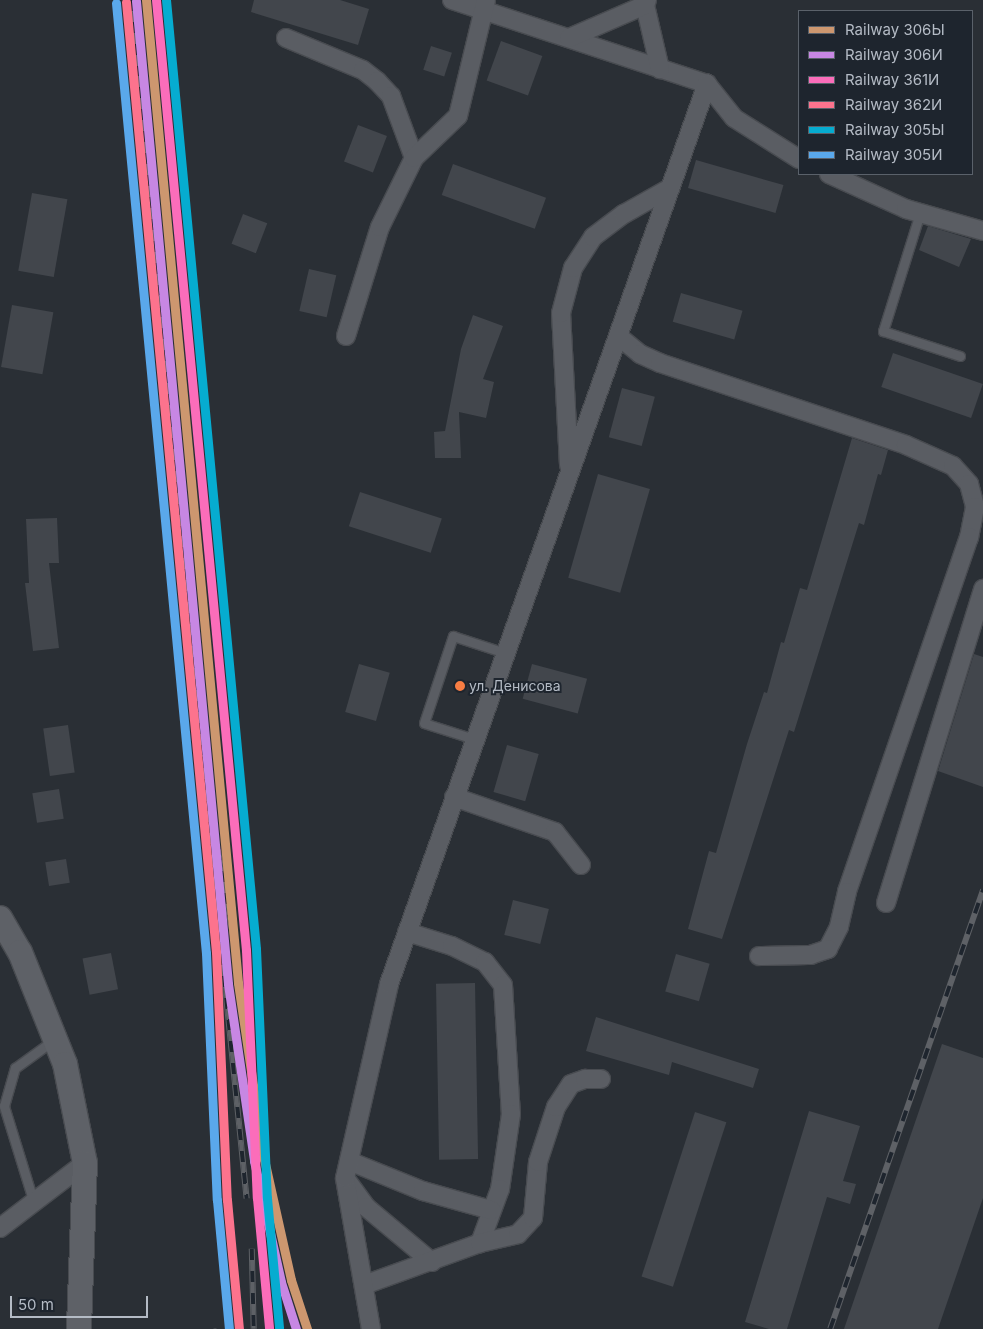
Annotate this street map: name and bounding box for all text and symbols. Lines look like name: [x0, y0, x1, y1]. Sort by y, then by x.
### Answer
legend: [798, 10, 973, 175]
text: Railway 306Ы: [845, 20, 945, 39]
text: Railway 306И: [845, 45, 943, 64]
text: Railway 361И: [845, 70, 939, 89]
text: Railway 362И: [845, 95, 942, 114]
text: Railway 305Ы: [845, 120, 945, 139]
text: Railway 305И: [845, 145, 943, 164]
place label: ул. Денисова: [469, 678, 561, 694]
marker: ул. Денисова: [455, 681, 465, 691]
scale bar: [12, 1286, 150, 1318]
text: 50 m: [18, 1295, 54, 1314]

